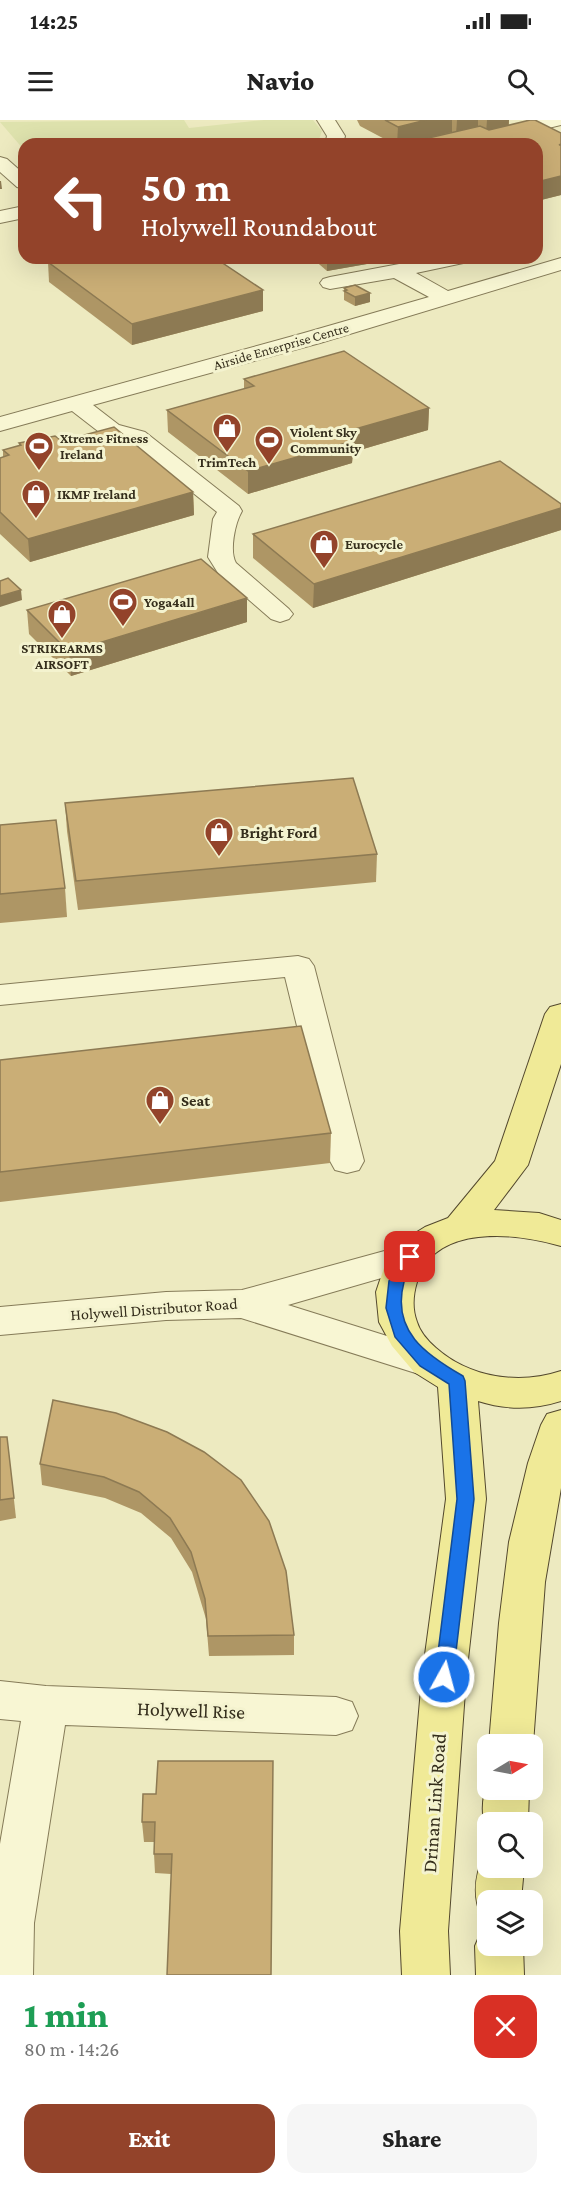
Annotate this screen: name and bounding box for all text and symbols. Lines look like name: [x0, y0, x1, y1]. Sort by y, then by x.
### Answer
text: 14:25: [30, 9, 78, 34]
icon: menu: [24, 65, 57, 98]
icon: search: [504, 65, 537, 98]
text: Navio: [247, 66, 314, 96]
icon: left: [42, 162, 120, 240]
text: 50 m: [141, 163, 231, 210]
text: Holywell Roundabout: [141, 212, 377, 242]
street label: Airside Enterprise Centre: [211, 319, 351, 373]
shop icon: TrimTech: [211, 412, 243, 454]
sports icon: Violent Sky Community: [253, 424, 285, 466]
place label: Violent Sky Community: [289, 424, 361, 456]
sports icon: Xtreme Fitness Ireland: [23, 430, 55, 472]
place label: Xtreme Fitness Ireland: [60, 430, 148, 462]
place label: TrimTech: [198, 454, 256, 470]
shop icon: IKMF Ireland: [20, 478, 52, 520]
place label: IKMF Ireland: [57, 486, 136, 502]
shop icon: Eurocycle: [308, 528, 340, 570]
place label: Eurocycle: [345, 536, 403, 552]
sports icon: Yoga4all: [107, 586, 139, 628]
place label: Yoga4all: [144, 594, 195, 610]
shop icon: STRIKEARMS AIRSOFT: [46, 598, 78, 640]
place label: STRIKEARMS AIRSOFT: [21, 640, 103, 672]
shop icon: Bright Ford: [203, 816, 235, 858]
place label: Bright Ford: [240, 824, 318, 841]
shop icon: Seat: [144, 1084, 176, 1126]
place label: Seat: [181, 1092, 210, 1109]
pin: [384, 1231, 435, 1282]
icon: arrive: [393, 1240, 426, 1273]
street label: Holywell Distributor Road: [70, 1295, 239, 1324]
position arrow: [412, 1645, 476, 1709]
street label: Holywell Rise: [136, 1697, 246, 1724]
street label: Drinan Link Road: [418, 1732, 450, 1874]
north arrow: [477, 1734, 543, 1800]
map controls: [477, 1734, 543, 1956]
button: search: [477, 1812, 543, 1878]
button: layers: [477, 1890, 543, 1956]
text: 1 min: [24, 1995, 108, 2035]
button: close: [474, 1995, 537, 2058]
text: 80 m · 14:26: [24, 2038, 119, 2060]
button: Exit: [24, 2104, 275, 2173]
button: Share: [287, 2104, 537, 2173]

